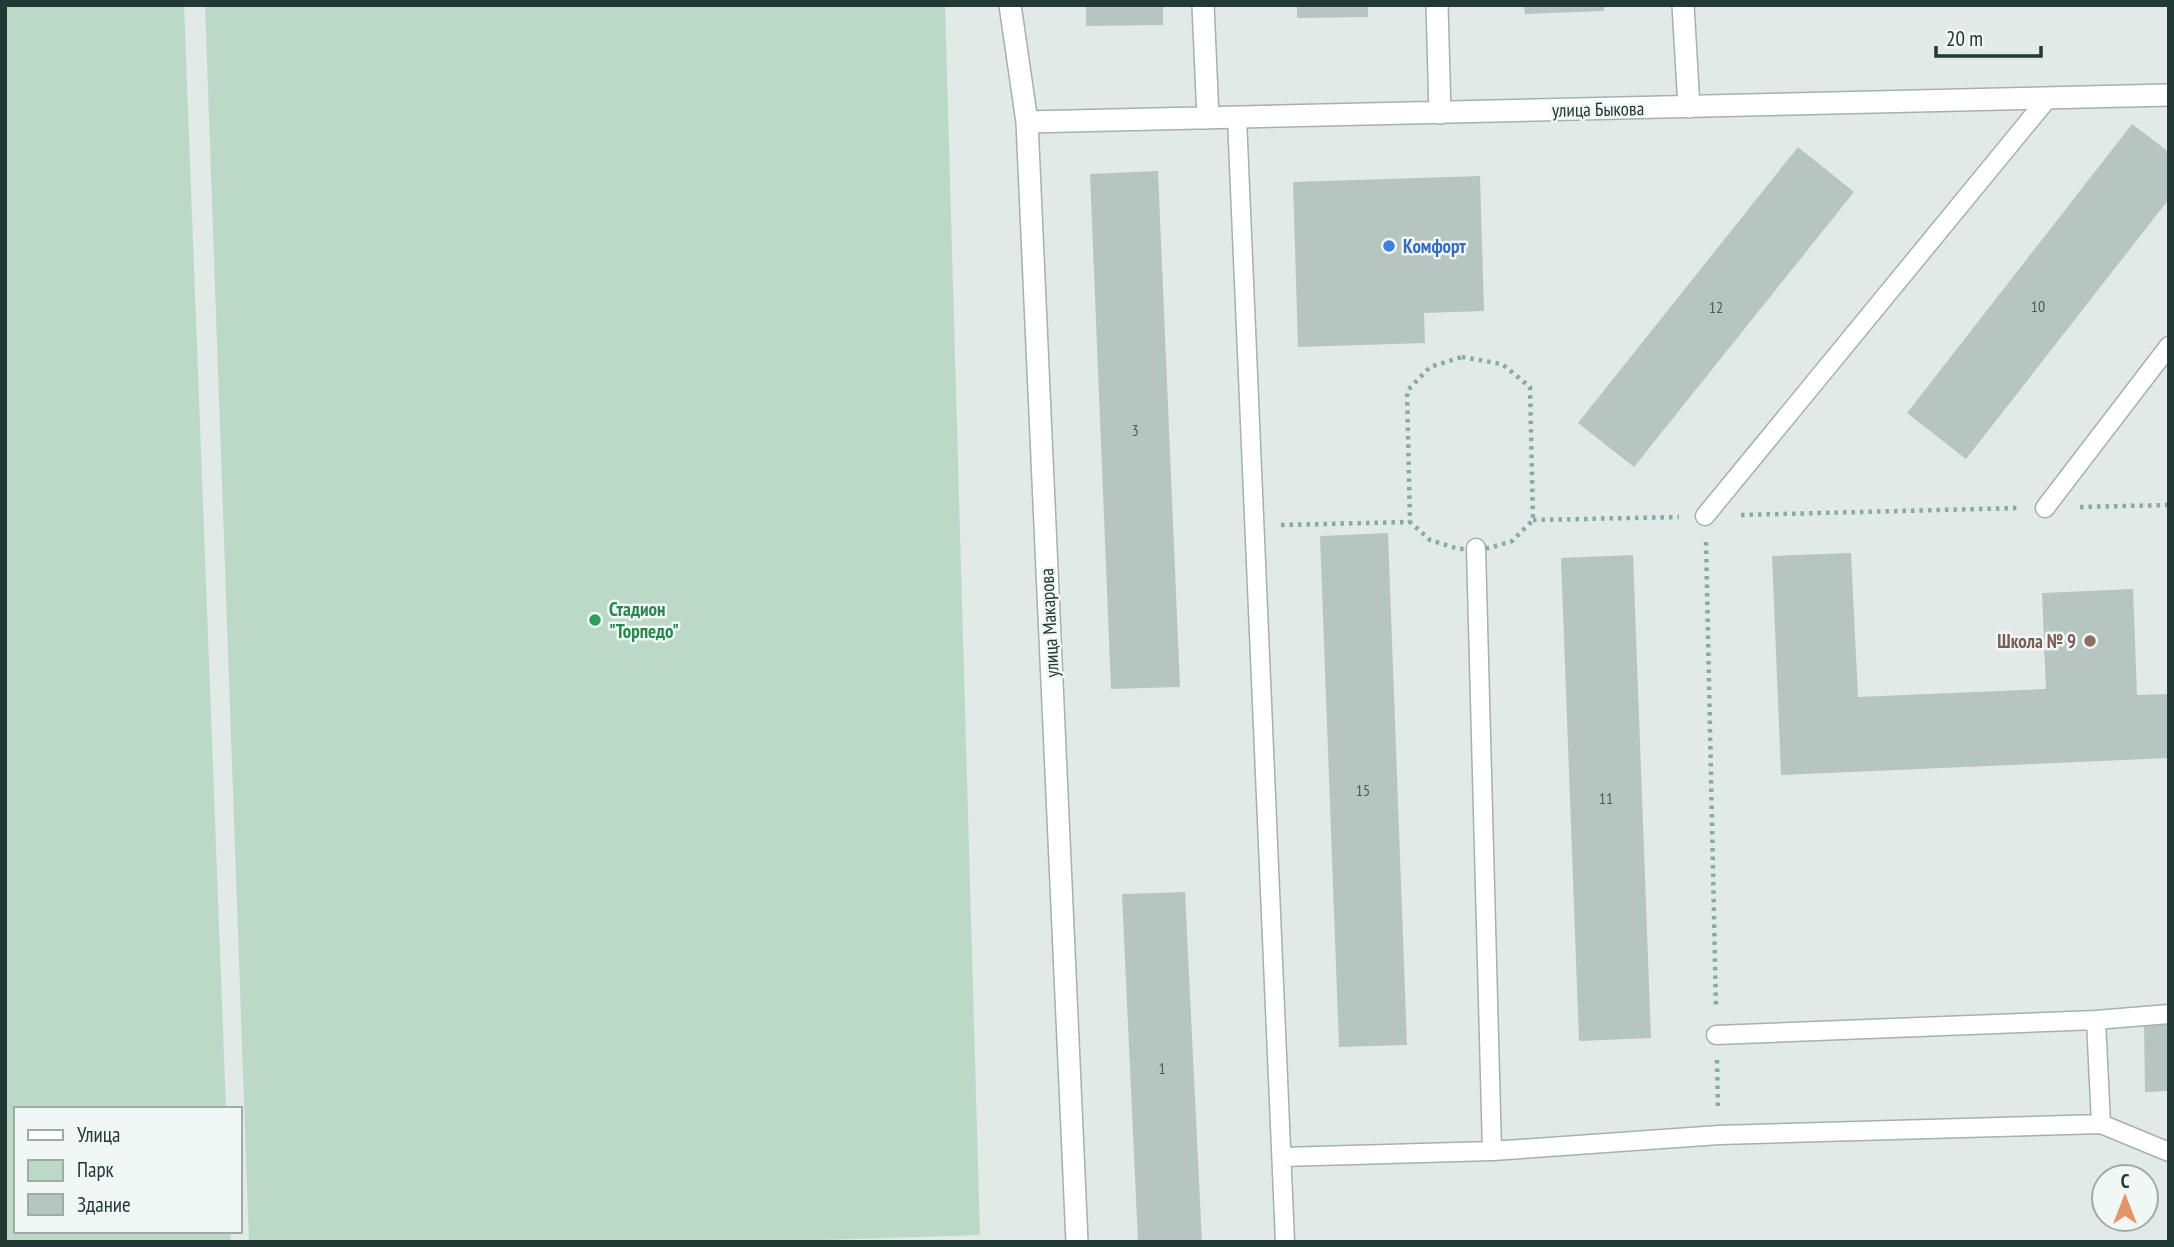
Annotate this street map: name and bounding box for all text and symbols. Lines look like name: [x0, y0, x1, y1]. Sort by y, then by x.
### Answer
scale bar: [1936, 14, 2041, 58]
text: 20 m: [1946, 25, 1983, 52]
street label: улица Быкова: [1552, 96, 1644, 122]
place label: Комфорт: [1403, 234, 1466, 258]
marker: Комфорт: [1381, 238, 1397, 254]
house number: 10: [2031, 296, 2045, 316]
house number: 12: [1709, 297, 1723, 317]
house number: 3: [1131, 420, 1139, 440]
street label: улица Макарова: [1034, 568, 1064, 678]
place label: Стадион "Торпедо": [609, 597, 679, 643]
marker: Стадион "Торпедо": [587, 612, 603, 628]
place label: Школа № 9: [1997, 629, 2076, 653]
marker: Школа № 9: [2082, 633, 2098, 649]
house number: 15: [1356, 780, 1370, 800]
house number: 11: [1599, 788, 1613, 808]
house number: 1: [1158, 1058, 1166, 1078]
legend: [14, 1107, 242, 1233]
text: Улица: [77, 1121, 120, 1148]
text: Парк: [77, 1156, 114, 1183]
north arrow: [2090, 1163, 2160, 1233]
text: С: [2121, 1169, 2130, 1193]
text: Здание: [77, 1191, 131, 1218]

